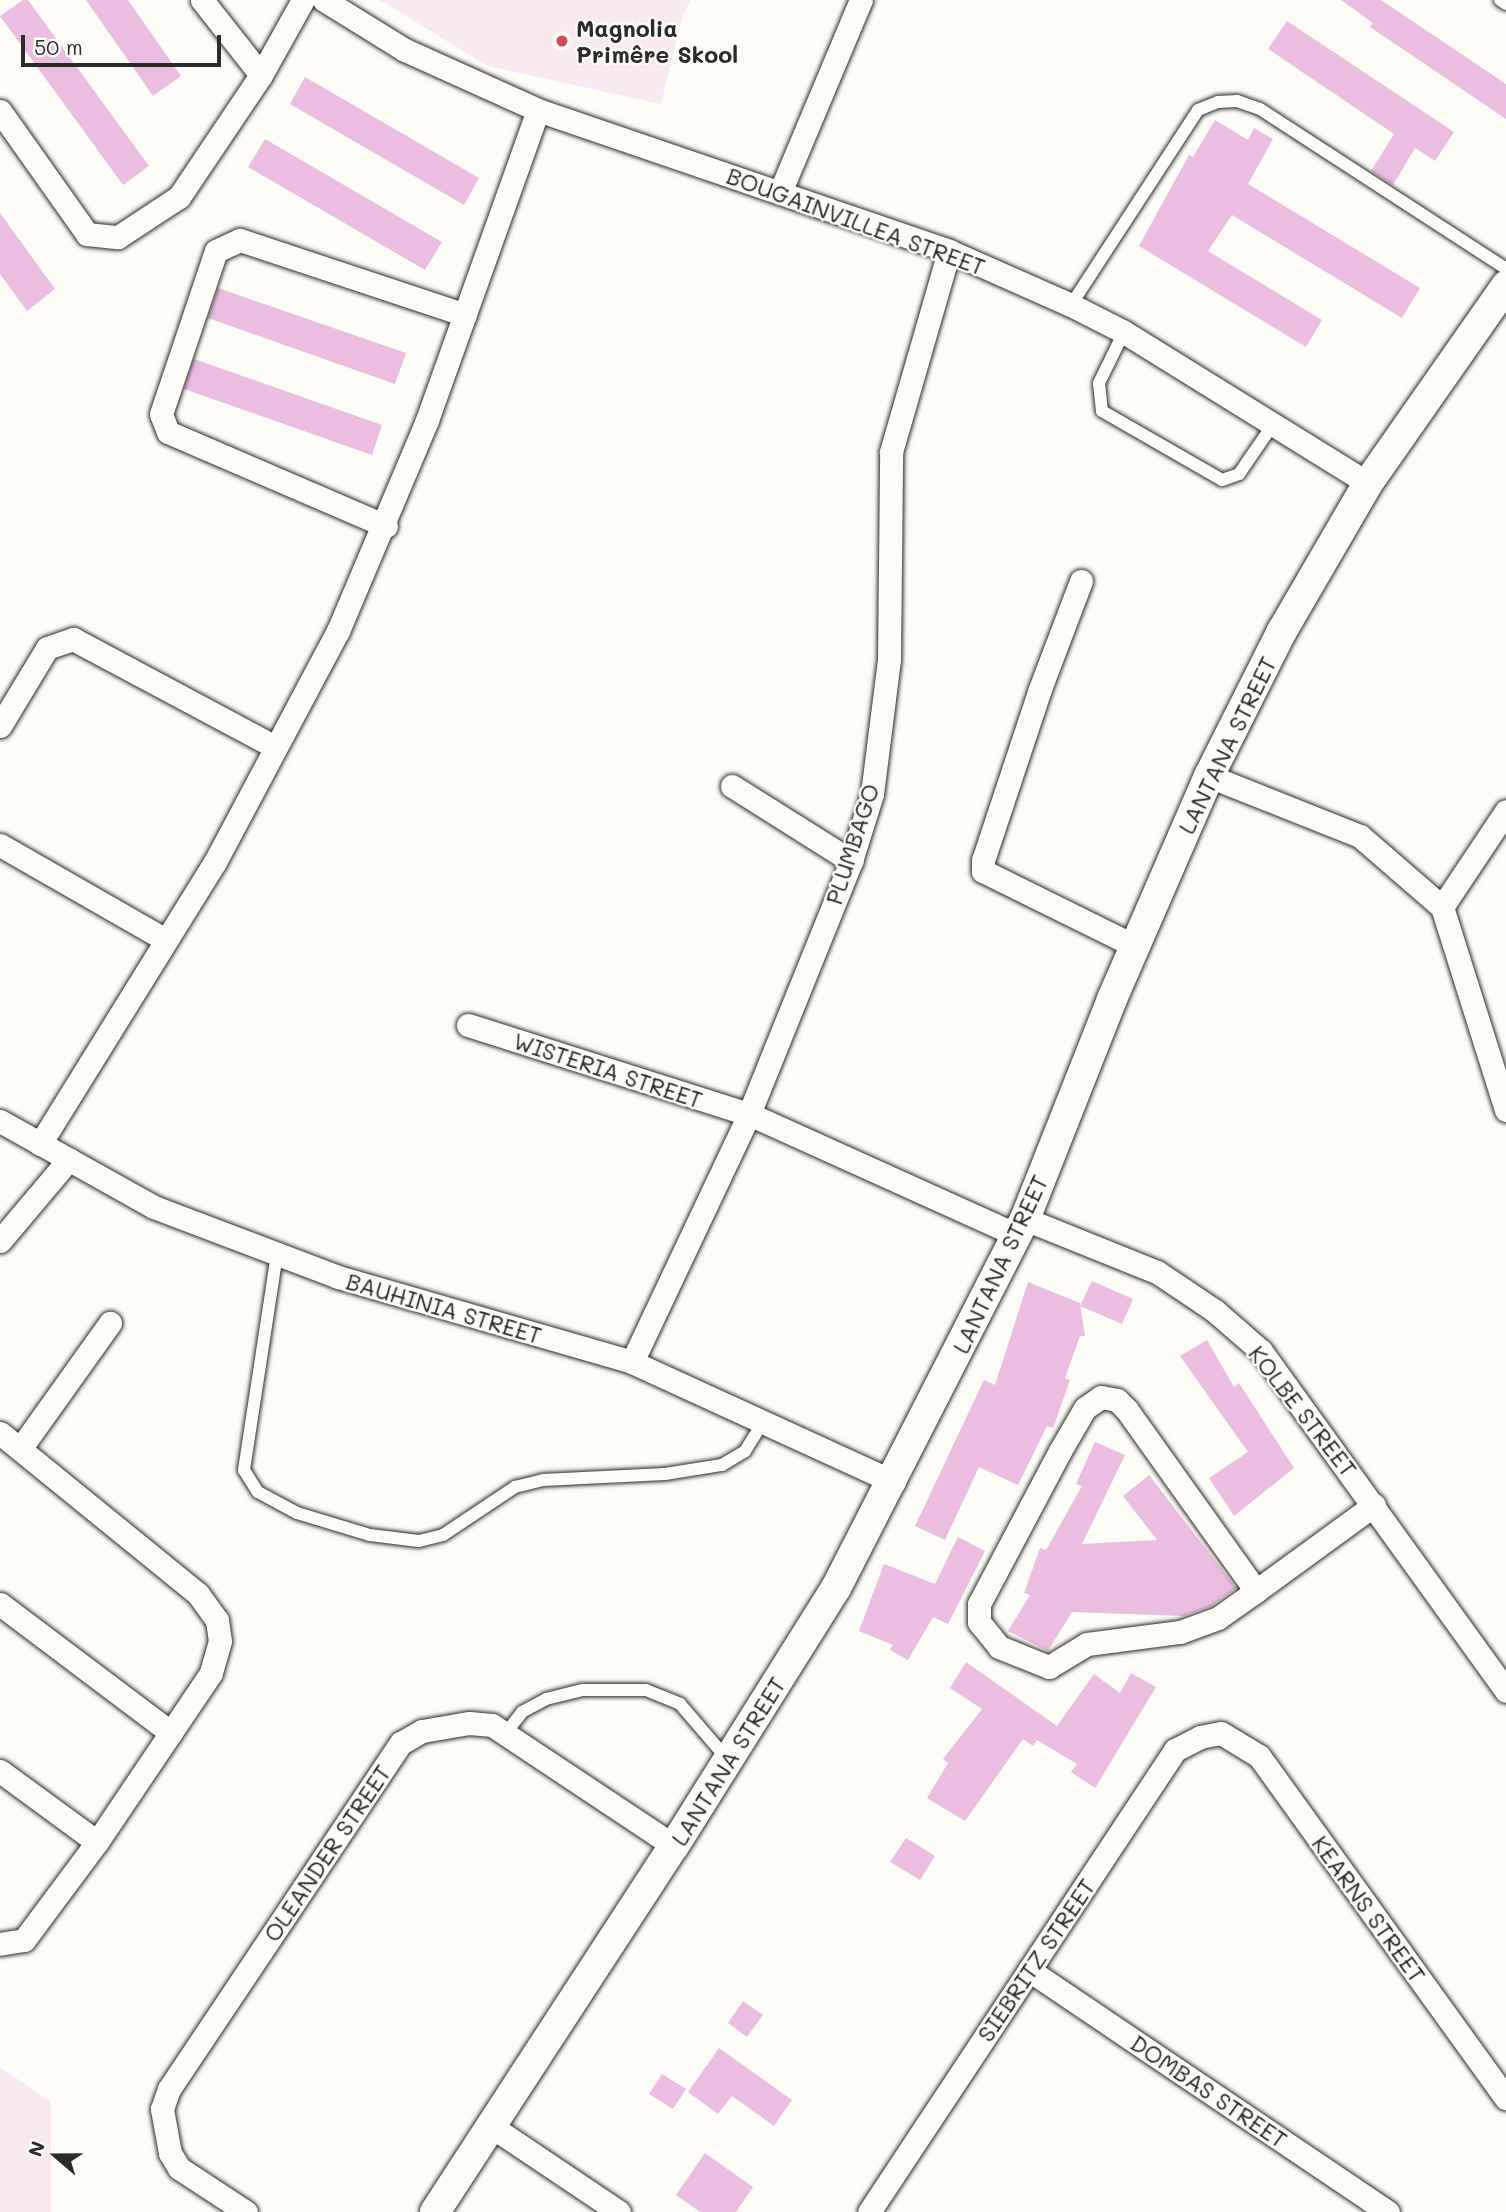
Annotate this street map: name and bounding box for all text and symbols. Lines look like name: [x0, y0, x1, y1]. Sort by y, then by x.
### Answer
place label: Magnolia Primêre Skool: [576, 14, 738, 68]
scale bar: [24, 21, 224, 65]
text: 50 m: [34, 33, 83, 60]
marker: Magnolia Primêre Skool: [554, 33, 570, 49]
street label: BOUGAINVILLEA STREET: [723, 161, 989, 281]
street label: LANTANA STREET: [1172, 652, 1282, 838]
street label: PLUMBAGO: [820, 780, 884, 908]
street label: WISTERIA STREET: [510, 1026, 706, 1114]
street label: LANTANA STREET: [947, 1170, 1053, 1358]
street label: BAUHINIA STREET: [343, 1267, 545, 1349]
street label: KOLBE STREET: [1243, 1340, 1363, 1482]
street label: LANTANA STREET: [665, 1672, 791, 1850]
street label: OLEANDER STREET: [258, 1759, 396, 1947]
street label: KEARNS STREET: [1306, 1830, 1432, 1988]
street label: SIEBRITZ STREET: [971, 1873, 1101, 2047]
street label: DOMBAS STREET: [1126, 2029, 1292, 2153]
north arrow: [21, 2121, 91, 2191]
text: N: [22, 2138, 50, 2160]

